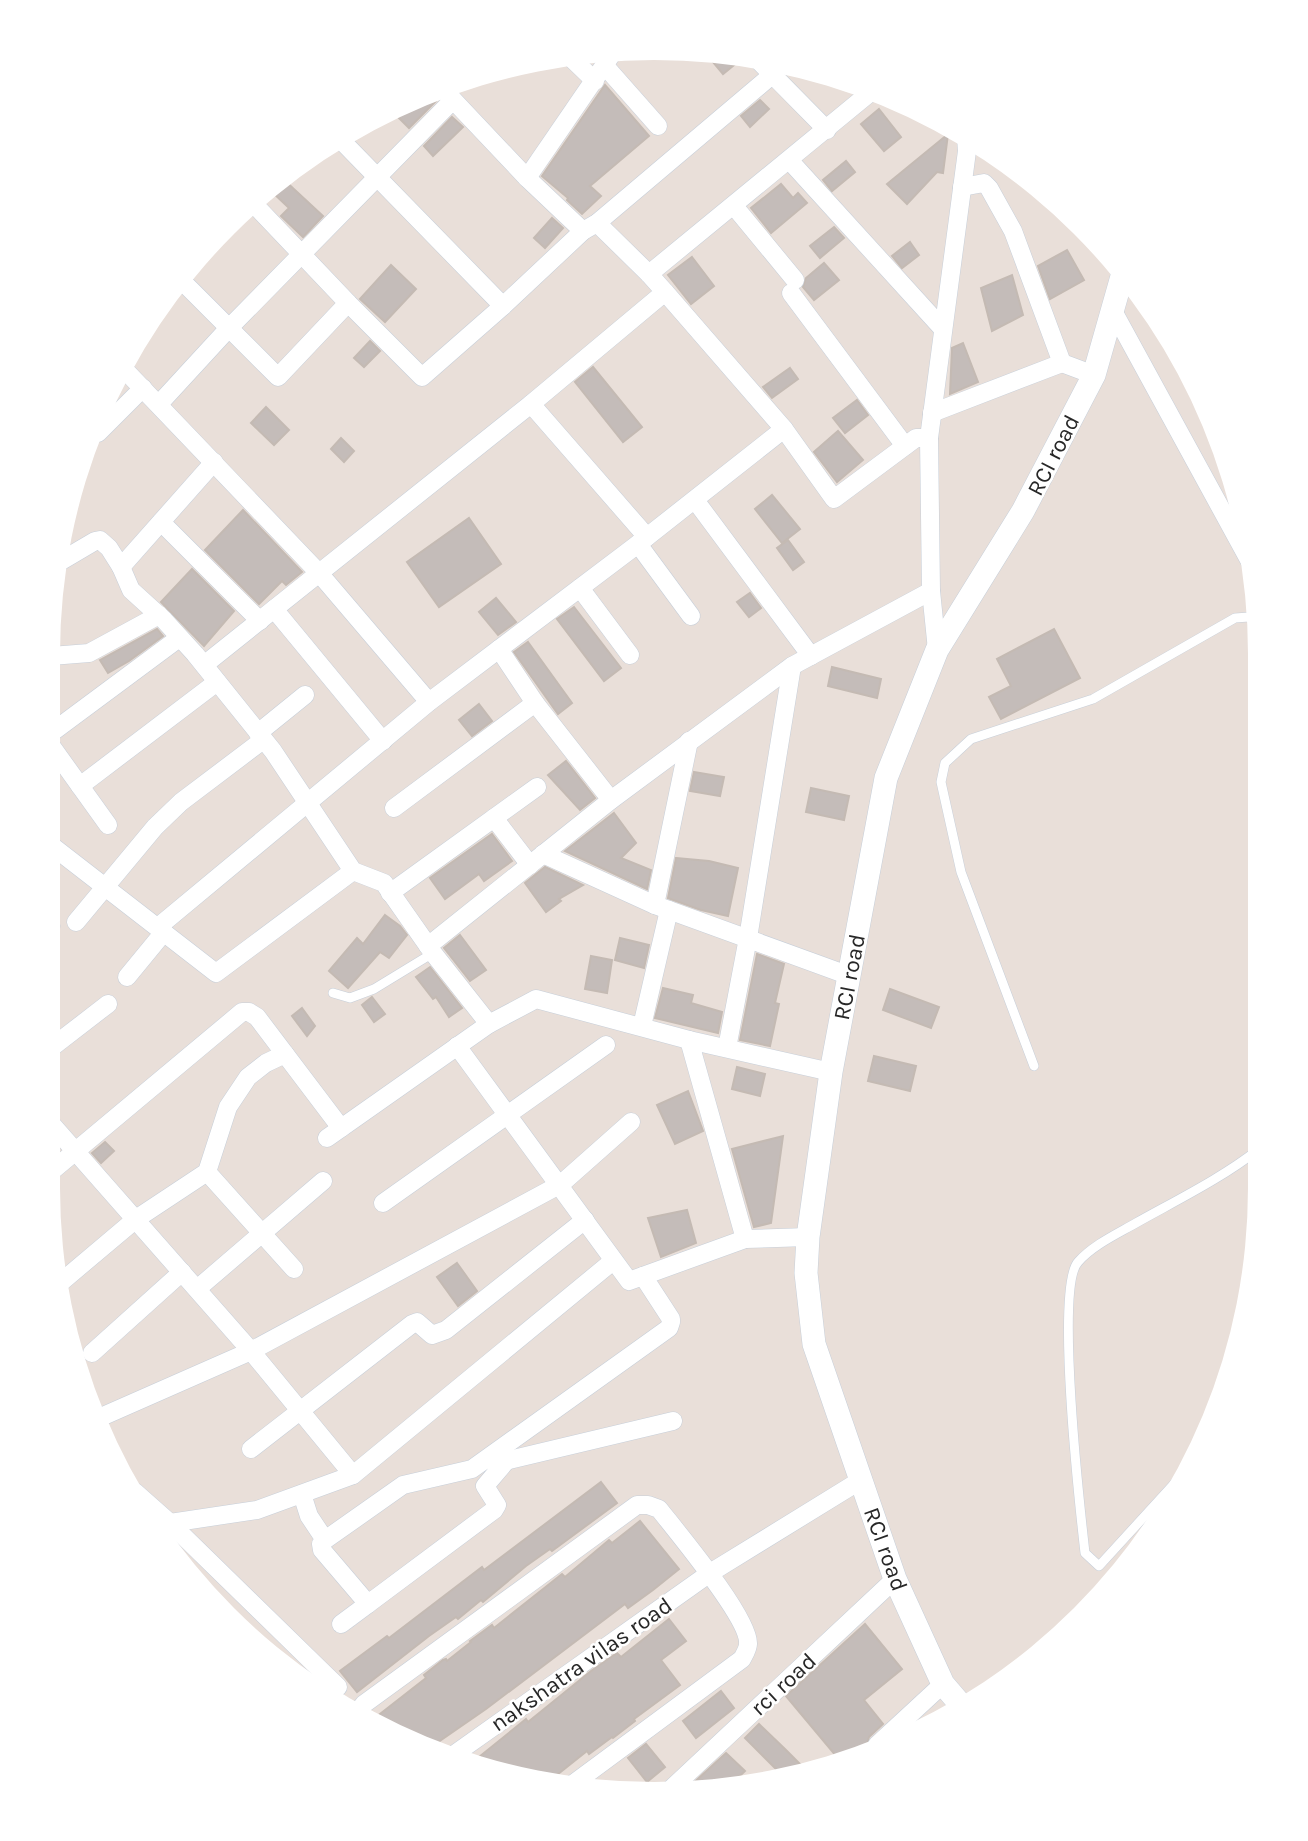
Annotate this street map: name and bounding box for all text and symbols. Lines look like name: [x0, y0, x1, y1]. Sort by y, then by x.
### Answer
street label: RCI road: [1022, 410, 1085, 500]
street label: RCI road: [828, 932, 871, 1023]
street label: RCI road: [858, 1504, 913, 1595]
street label: nakshatra vilas road: [485, 1592, 677, 1737]
street label: rci road: [745, 1647, 822, 1721]

